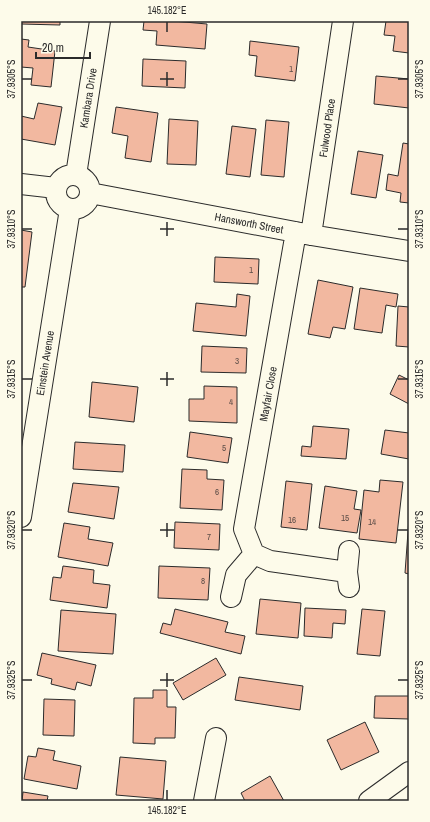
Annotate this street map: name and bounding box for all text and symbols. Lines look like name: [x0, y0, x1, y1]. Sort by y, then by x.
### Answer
text: 145.182°E: [147, 4, 187, 17]
scale bar: [36, 34, 90, 60]
text: 20 m: [42, 40, 64, 56]
text: 37.9305°S: [5, 59, 18, 99]
text: 37.9305°S: [413, 59, 426, 99]
house number: 1: [289, 63, 293, 75]
street label: Kambara Drive: [76, 67, 100, 129]
street label: Fulwood Place: [316, 98, 338, 158]
text: 37.9310°S: [5, 209, 18, 249]
street label: Hansworth Street: [213, 209, 285, 237]
text: 37.9310°S: [413, 209, 426, 249]
house number: 1: [249, 264, 253, 276]
street label: Einstein Avenue: [33, 330, 57, 396]
house number: 3: [235, 355, 239, 367]
text: 37.9315°S: [5, 359, 18, 399]
text: 37.9315°S: [413, 359, 426, 399]
street label: Mayfair Close: [256, 365, 280, 423]
house number: 4: [229, 396, 233, 408]
house number: 5: [222, 442, 226, 454]
house number: 6: [215, 486, 219, 498]
text: 37.9320°S: [5, 510, 18, 550]
text: 37.9320°S: [413, 510, 426, 550]
house number: 15: [341, 512, 349, 524]
house number: 16: [288, 514, 296, 526]
house number: 14: [368, 516, 376, 528]
house number: 7: [207, 531, 211, 543]
house number: 8: [201, 575, 205, 587]
text: 37.9325°S: [5, 660, 18, 700]
text: 37.9325°S: [413, 660, 426, 700]
text: 145.182°E: [147, 804, 187, 817]

